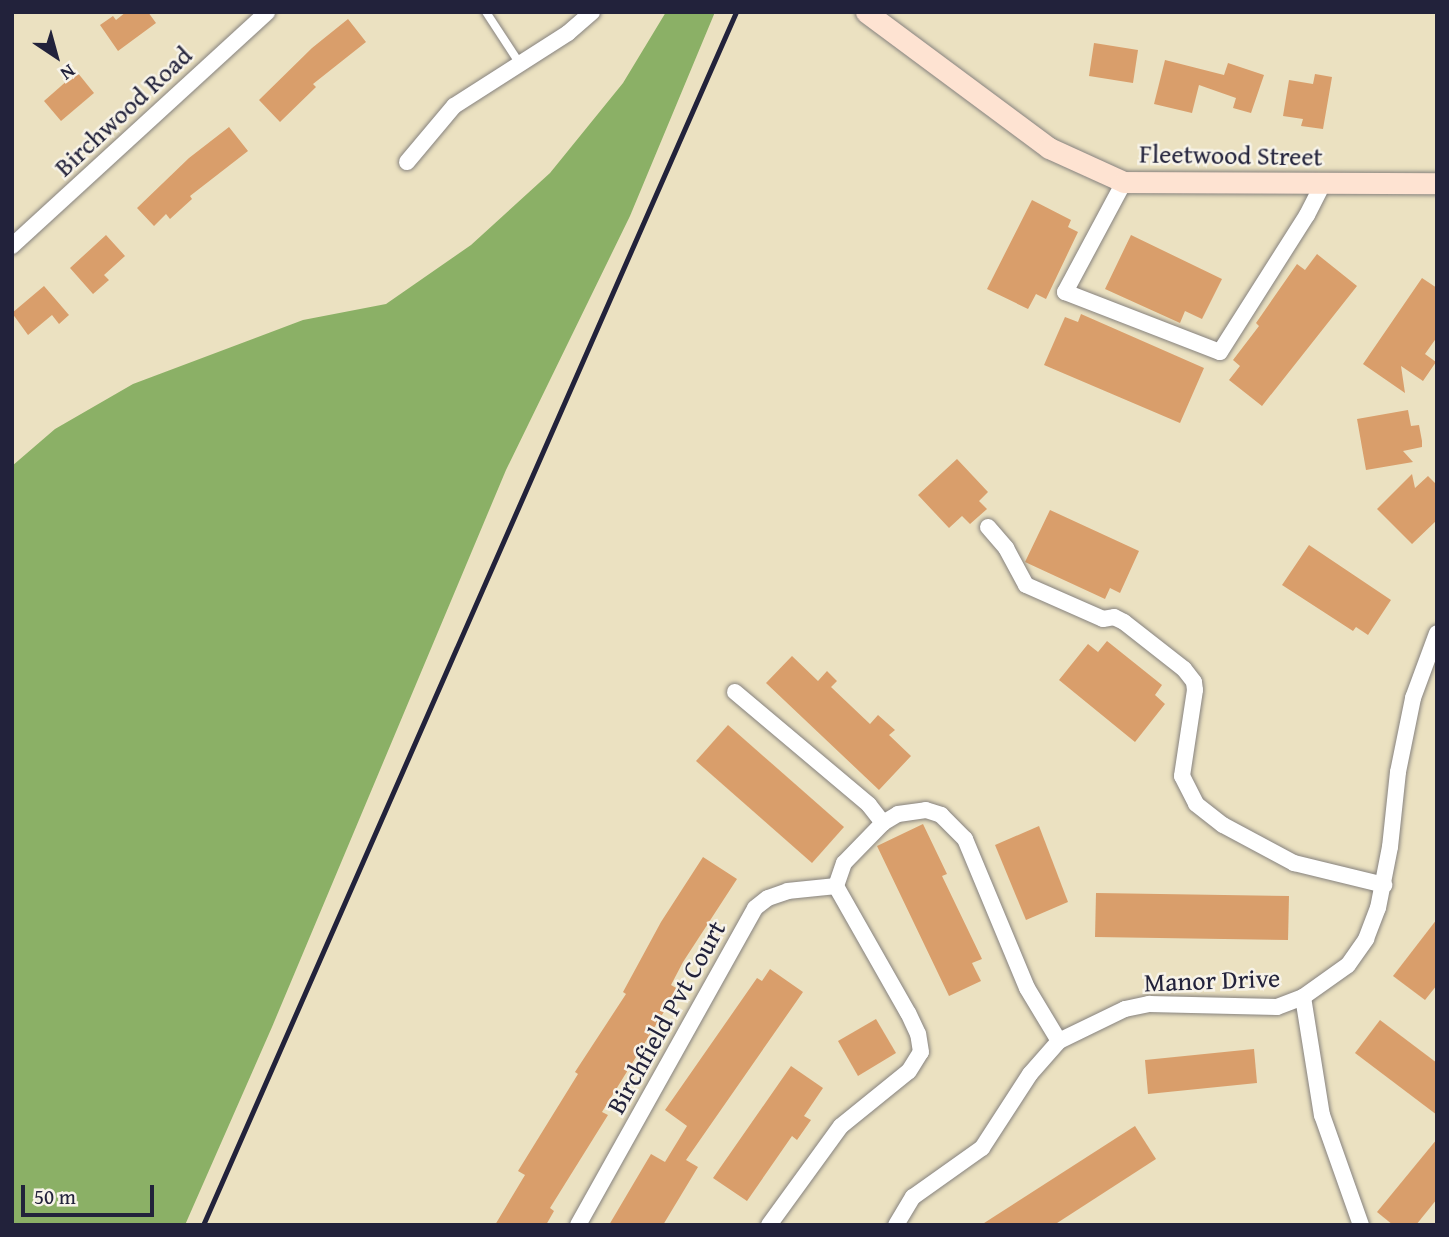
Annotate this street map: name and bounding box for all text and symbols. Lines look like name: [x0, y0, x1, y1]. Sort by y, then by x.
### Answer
north arrow: [21, 21, 91, 91]
street label: Birchwood Road: [48, 39, 198, 183]
text: N: [55, 58, 82, 88]
street label: Fleetwood Street: [1139, 138, 1323, 172]
street label: Birchfield Pvt Court: [600, 915, 732, 1119]
street label: Manor Drive: [1143, 962, 1281, 998]
scale bar: [24, 1170, 158, 1214]
text: 50 m: [34, 1181, 76, 1212]

